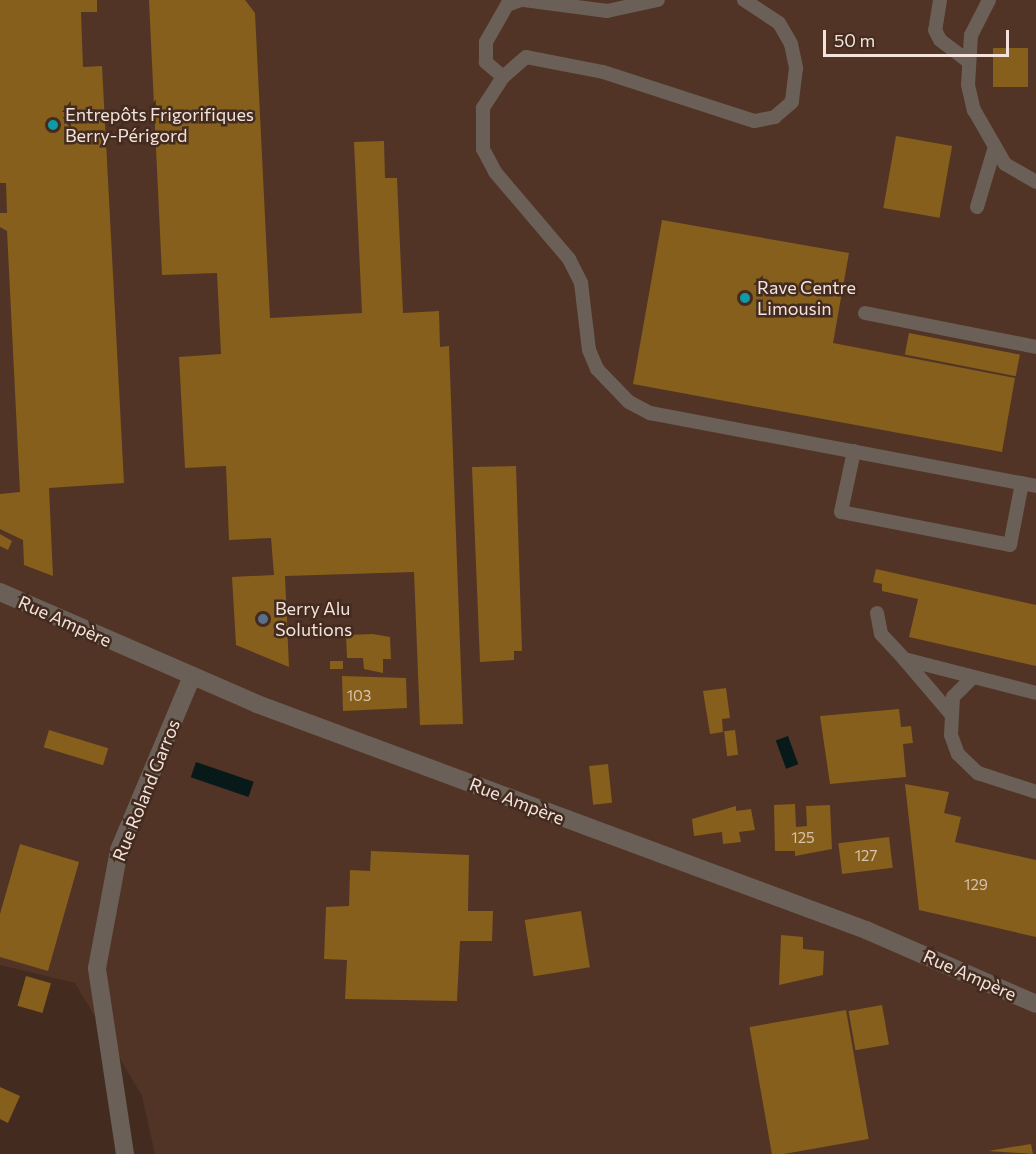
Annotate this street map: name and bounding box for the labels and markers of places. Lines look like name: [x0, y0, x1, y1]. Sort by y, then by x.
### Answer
place label: Entrepôts Frigorifiques Berry-Périgord: [65, 104, 254, 146]
marker: Entrepôts Frigorifiques Berry-Périgord: [46, 118, 60, 132]
place label: Rave Centre Limousin: [757, 277, 856, 320]
marker: Rave Centre Limousin: [738, 291, 752, 305]
place label: Berry Alu Solutions: [275, 598, 352, 640]
marker: Berry Alu Solutions: [256, 612, 270, 626]

